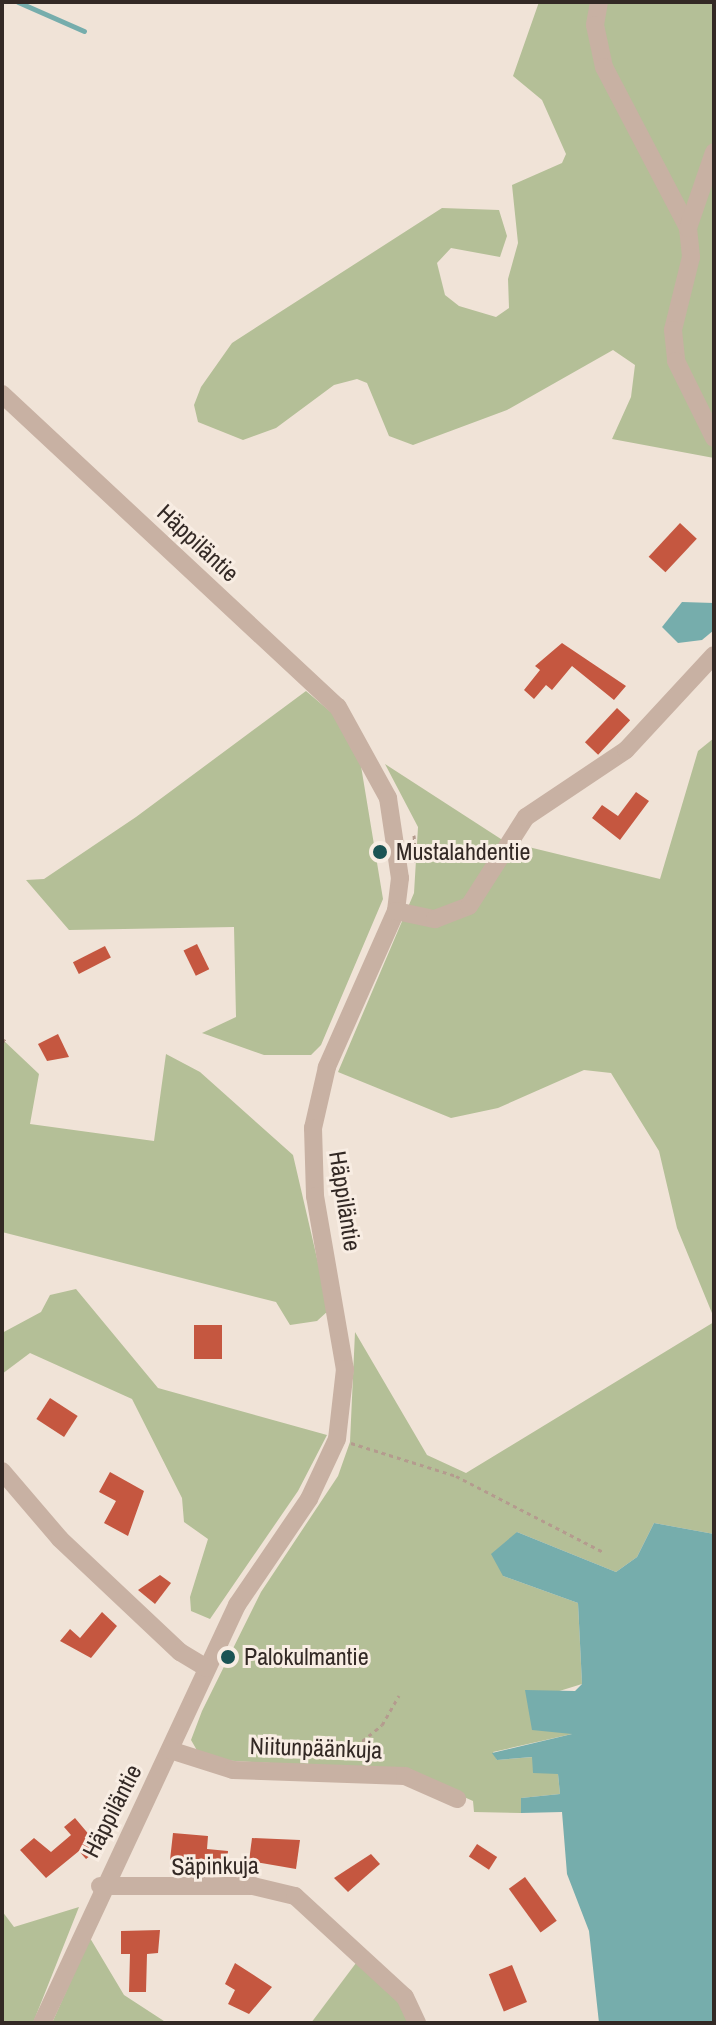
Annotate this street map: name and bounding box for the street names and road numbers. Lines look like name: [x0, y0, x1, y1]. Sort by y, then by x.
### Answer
street label: Häppiläntie: [151, 498, 245, 588]
street label: Häppiläntie: [323, 1149, 367, 1253]
street label: Niitunpäänkuja: [249, 1731, 383, 1765]
street label: Häppiläntie: [76, 1760, 148, 1862]
street label: Säpinkuja: [171, 1851, 259, 1881]

